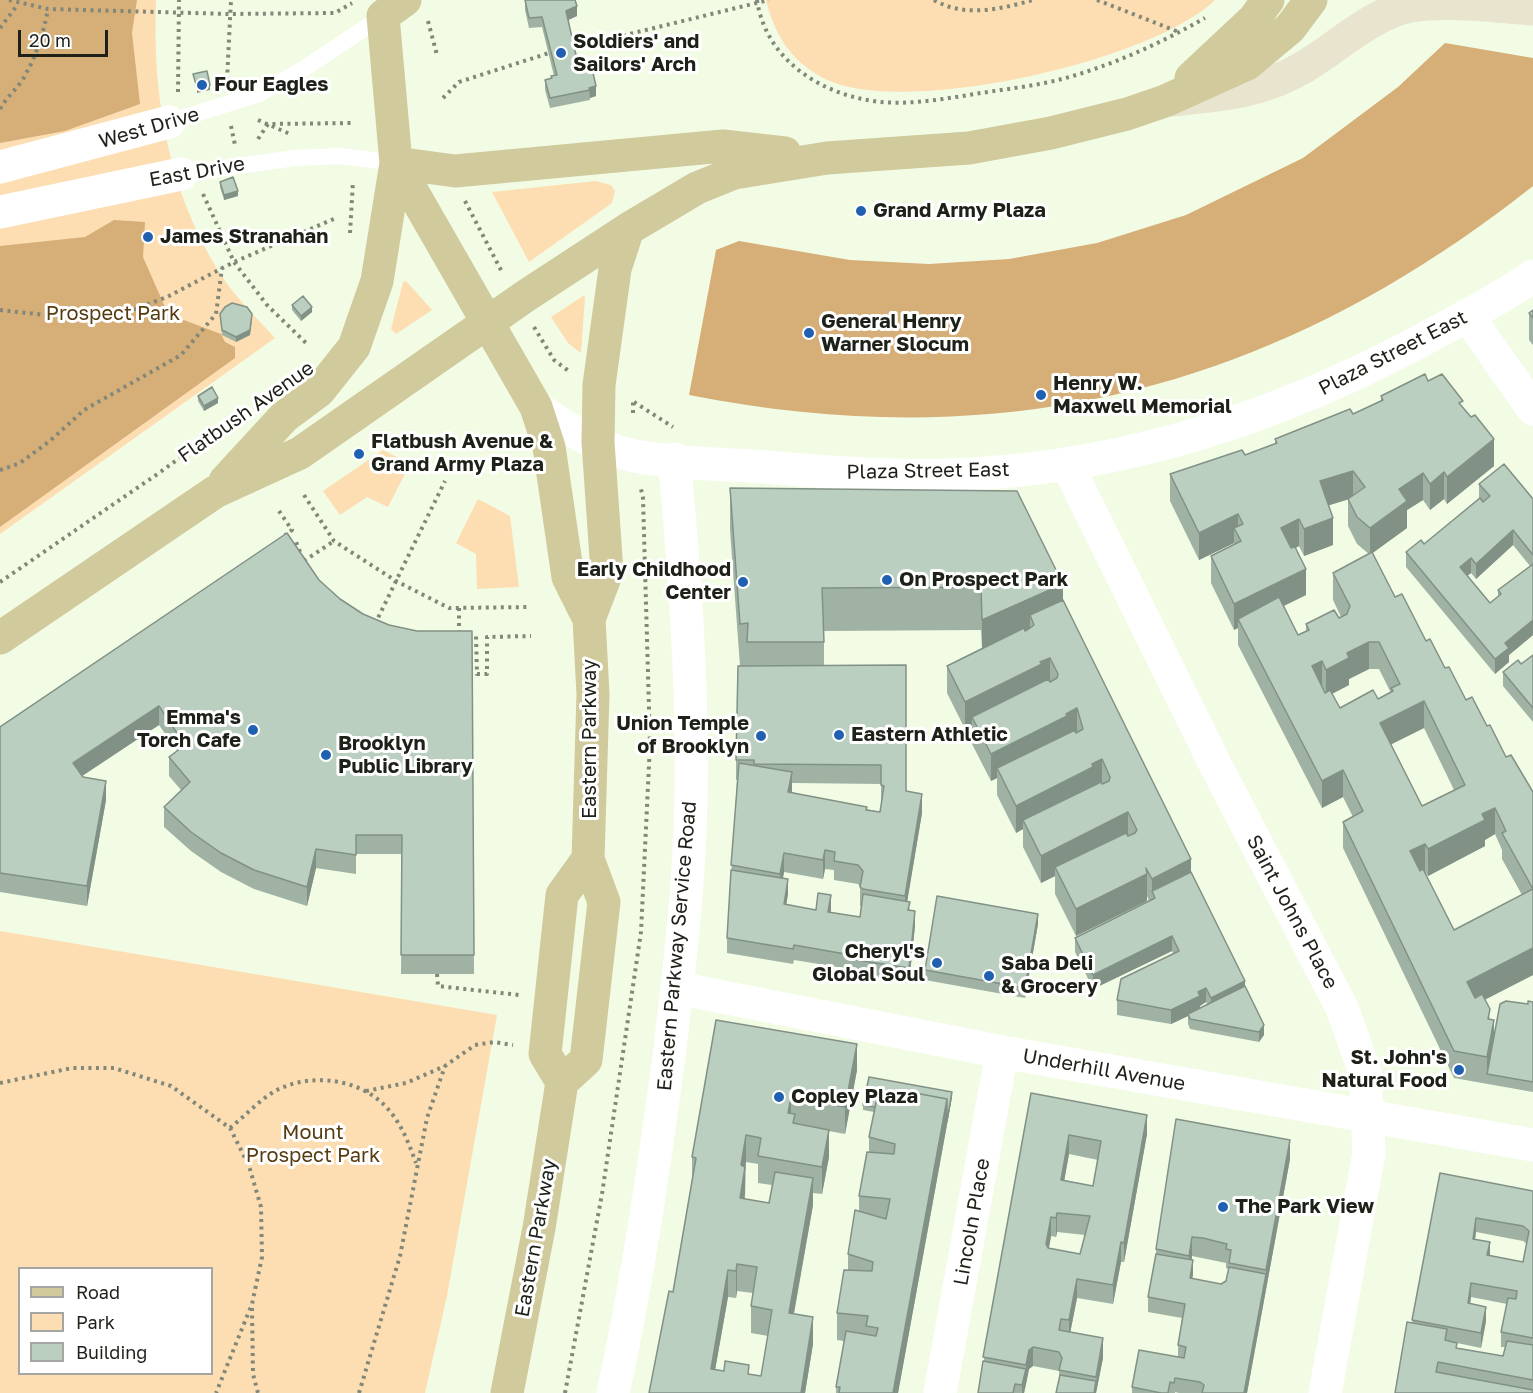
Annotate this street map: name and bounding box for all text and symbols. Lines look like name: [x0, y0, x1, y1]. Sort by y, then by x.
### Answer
scale bar: [21, 18, 111, 56]
text: 20 m: [29, 29, 71, 51]
place label: Soldiers' and Sailors' Arch: [573, 30, 699, 77]
marker: Soldiers' and Sailors' Arch: [554, 46, 568, 60]
place label: Four Eagles: [214, 73, 328, 97]
marker: Four Eagles: [195, 78, 209, 92]
street label: West Drive: [96, 102, 202, 154]
street label: East Drive: [147, 152, 247, 192]
place label: Grand Army Plaza: [873, 199, 1046, 223]
marker: Grand Army Plaza: [854, 204, 868, 218]
place label: James Stranahan: [160, 225, 328, 249]
marker: James Stranahan: [141, 230, 155, 244]
park label: Prospect Park: [46, 302, 180, 326]
street label: Plaza Street East: [1315, 305, 1471, 401]
place label: General Henry Warner Slocum: [821, 310, 969, 357]
marker: General Henry Warner Slocum: [802, 326, 816, 340]
street label: Flatbush Avenue: [173, 356, 319, 468]
place label: Henry W. Maxwell Memorial: [1053, 372, 1232, 419]
marker: Henry W. Maxwell Memorial: [1034, 388, 1048, 402]
place label: Flatbush Avenue & Grand Army Plaza: [371, 430, 553, 477]
marker: Flatbush Avenue & Grand Army Plaza: [352, 447, 366, 461]
street label: Plaza Street East: [846, 458, 1010, 484]
place label: Early Childhood Center: [577, 558, 731, 605]
place label: On Prospect Park: [899, 568, 1068, 592]
marker: On Prospect Park: [880, 573, 894, 587]
marker: Early Childhood Center: [736, 575, 750, 589]
street label: Eastern Parkway: [578, 659, 602, 819]
place label: Emma's Torch Cafe: [137, 706, 241, 753]
place label: Union Temple of Brooklyn: [616, 712, 749, 759]
marker: Emma's Torch Cafe: [246, 723, 260, 737]
place label: Eastern Athletic: [851, 723, 1008, 747]
marker: Eastern Athletic: [832, 728, 846, 742]
marker: Union Temple of Brooklyn: [754, 729, 768, 743]
place label: Brooklyn Public Library: [338, 732, 473, 779]
marker: Brooklyn Public Library: [319, 748, 333, 762]
street label: Eastern Parkway Service Road: [652, 800, 702, 1092]
street label: Saint Johns Place: [1241, 831, 1343, 993]
place label: Cheryl's Global Soul: [812, 940, 925, 987]
place label: Saba Deli & Grocery: [1001, 952, 1098, 999]
marker: Cheryl's Global Soul: [930, 956, 944, 970]
marker: Saba Deli & Grocery: [982, 969, 996, 983]
street label: Underhill Avenue: [1021, 1044, 1187, 1096]
place label: St. John's Natural Food: [1321, 1046, 1447, 1093]
marker: St. John's Natural Food: [1452, 1063, 1466, 1077]
place label: Copley Plaza: [791, 1085, 918, 1109]
marker: Copley Plaza: [772, 1090, 786, 1104]
park label: Mount Prospect Park: [246, 1121, 380, 1168]
street label: Lincoln Place: [949, 1156, 995, 1288]
street label: Eastern Parkway: [510, 1157, 562, 1319]
place label: The Park View: [1235, 1195, 1374, 1219]
marker: The Park View: [1216, 1200, 1230, 1214]
legend: [18, 1267, 213, 1375]
text: Road: [76, 1281, 120, 1303]
text: Park: [76, 1311, 115, 1333]
text: Building: [76, 1341, 147, 1363]

